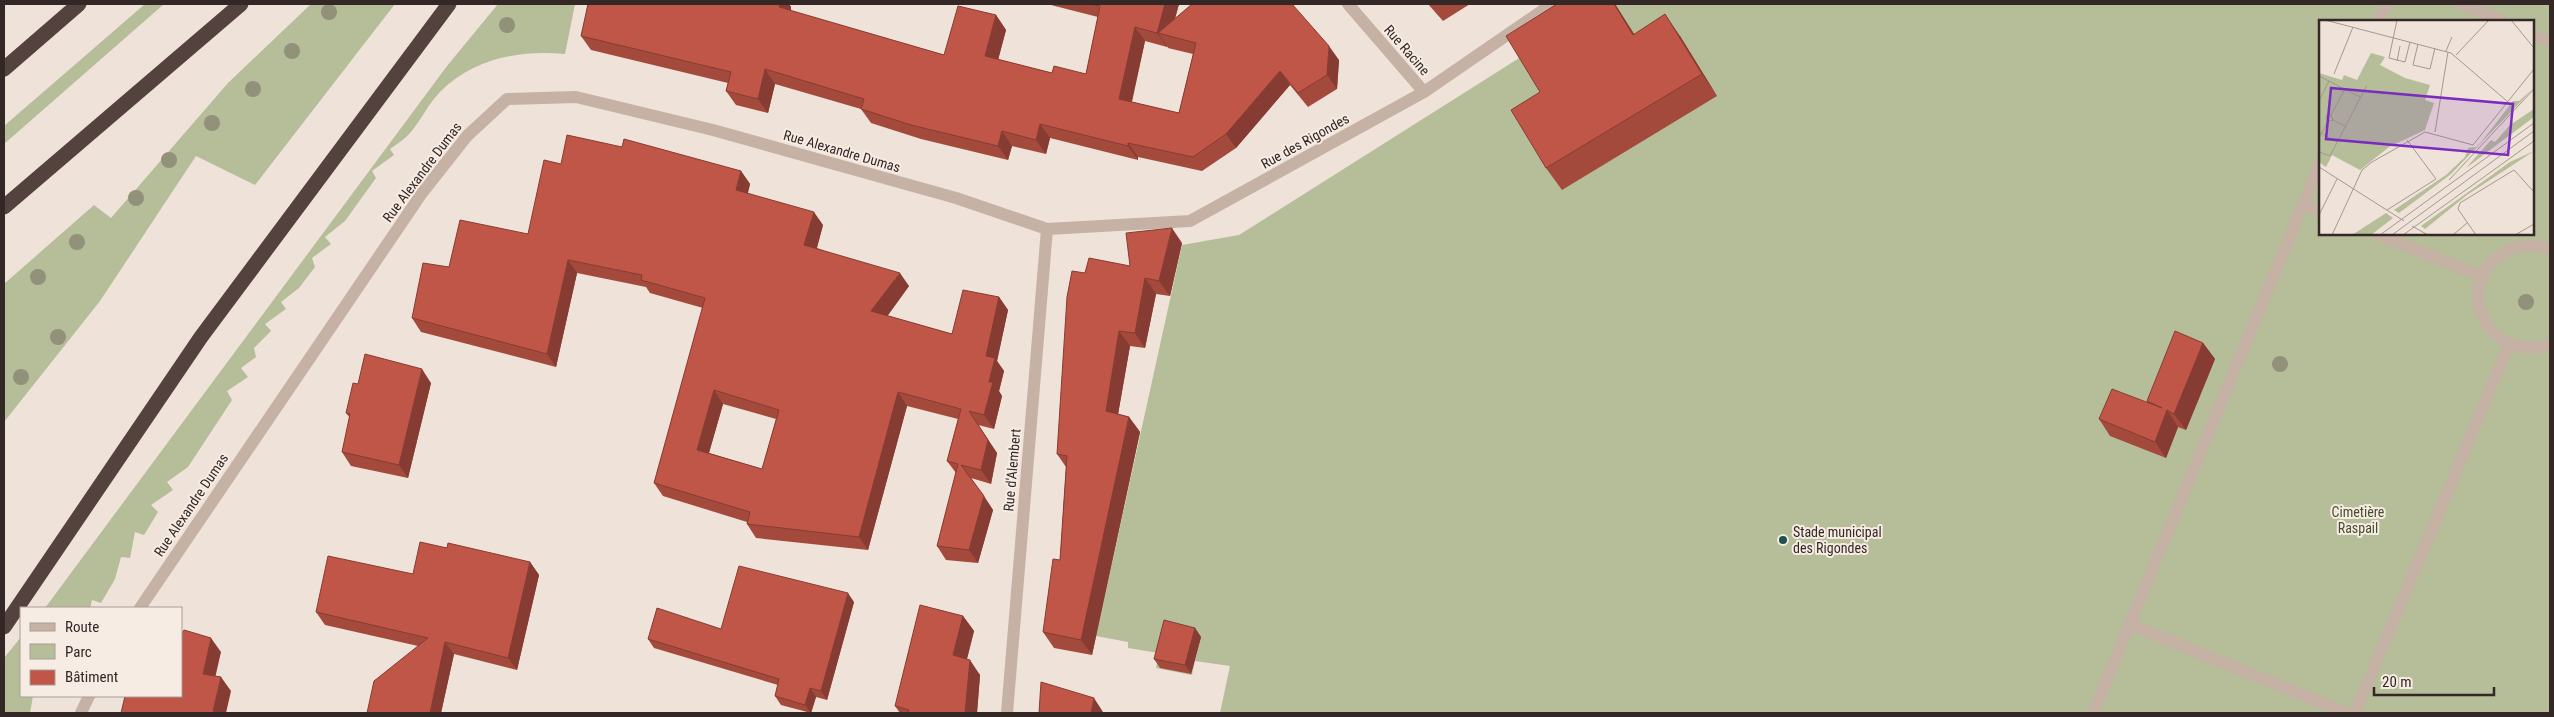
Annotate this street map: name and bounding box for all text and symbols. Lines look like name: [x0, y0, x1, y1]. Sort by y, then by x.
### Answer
inset map: [2319, 20, 2534, 235]
street label: Rue Racine: [1381, 22, 1433, 79]
street label: Rue des Rigondes: [1258, 110, 1352, 172]
street label: Rue Alexandre Dumas: [379, 119, 465, 225]
street label: Rue Alexandre Dumas: [782, 127, 902, 175]
street label: Rue d'Alembert: [1000, 428, 1024, 512]
street label: Rue Alexandre Dumas: [151, 450, 231, 560]
park label: Cimetière Raspail: [2332, 504, 2385, 536]
place label: Stade municipal des Rigondes: [1793, 524, 1882, 556]
marker: Stade municipal des Rigondes: [1777, 534, 1789, 546]
legend: [20, 607, 182, 697]
text: Route: [65, 618, 99, 636]
text: Parc: [65, 643, 92, 661]
scale bar: [2374, 664, 2494, 696]
text: Bâtiment: [65, 668, 118, 686]
text: 20 m: [2382, 673, 2412, 691]

